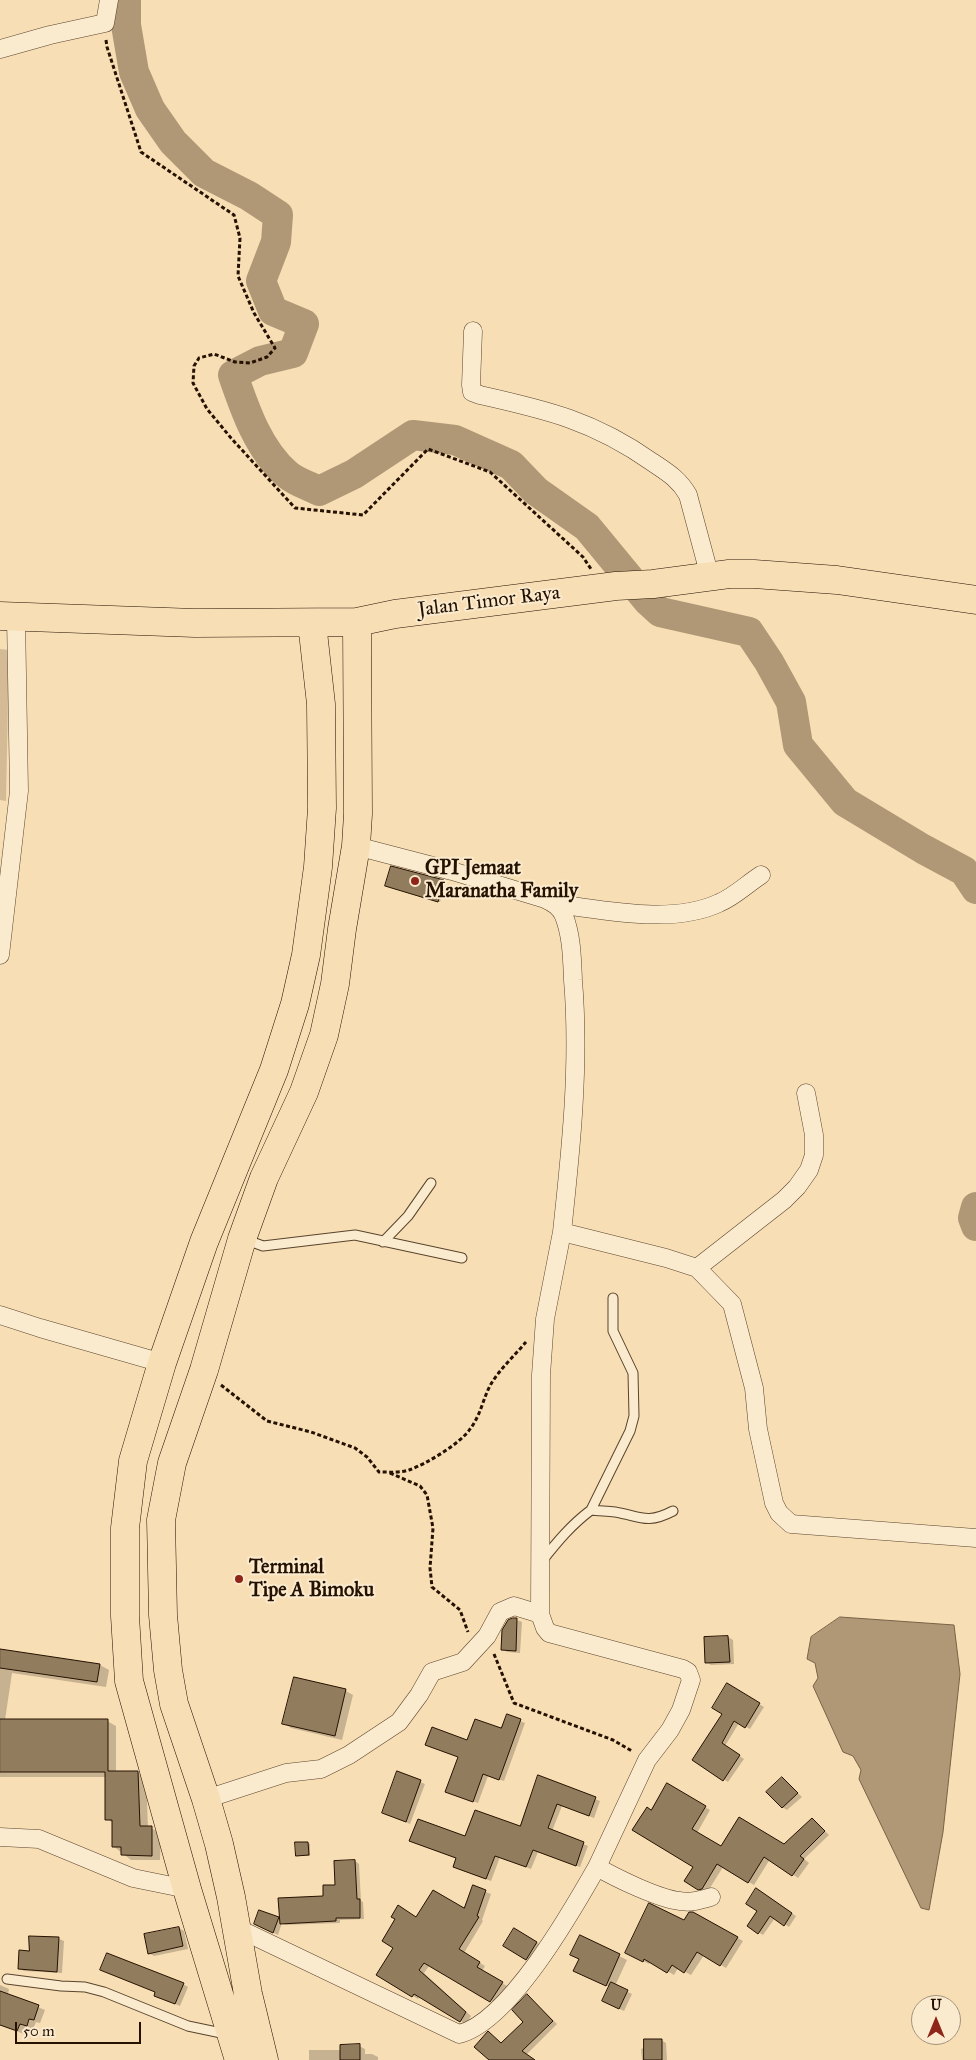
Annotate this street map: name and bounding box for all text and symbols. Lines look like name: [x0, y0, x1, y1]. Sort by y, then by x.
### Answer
street label: Jalan Timor Raya: [417, 581, 561, 623]
place label: GPI Jemaat Maranatha Family: [425, 857, 578, 904]
marker: GPI Jemaat Maranatha Family: [409, 875, 421, 887]
place label: Terminal Tipe A Bimoku: [249, 1556, 374, 1603]
marker: Terminal Tipe A Bimoku: [233, 1573, 245, 1585]
north arrow: [911, 1995, 961, 2045]
text: U: [930, 1997, 942, 2014]
scale bar: [18, 2012, 144, 2044]
text: 50 m: [23, 2022, 55, 2040]

